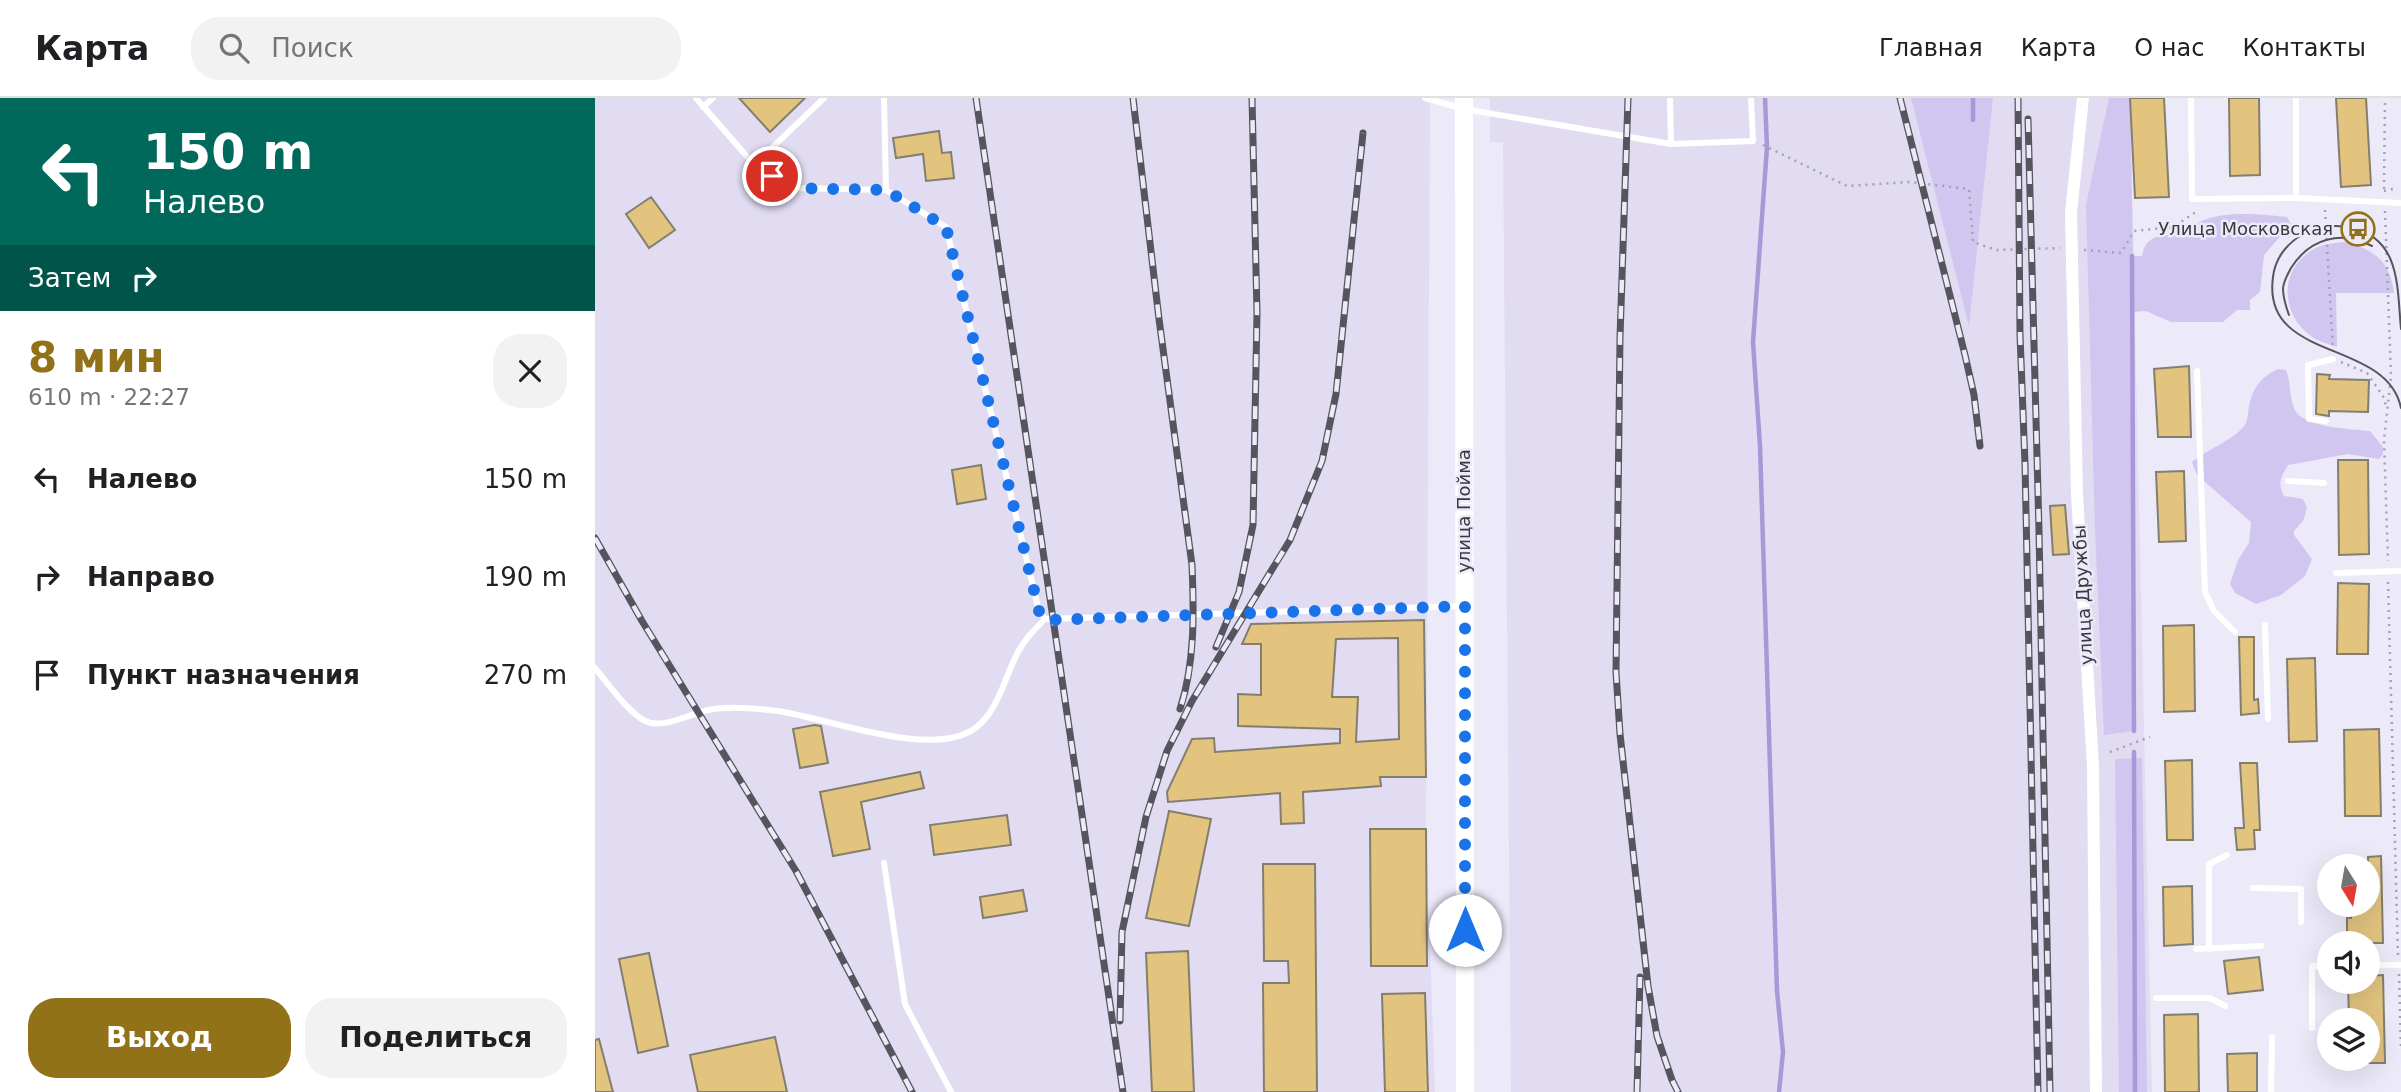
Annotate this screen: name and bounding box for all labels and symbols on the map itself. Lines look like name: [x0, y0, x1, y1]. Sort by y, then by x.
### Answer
pin: [742, 146, 802, 206]
bus stop icon: Улица Московская: [2339, 210, 2377, 248]
place label: Улица Московская: [2158, 218, 2333, 239]
street label: улица Пойма: [1453, 449, 1474, 573]
street label: улица Дружбы: [2068, 524, 2097, 666]
north arrow: [2317, 854, 2380, 917]
position arrow: [1428, 893, 1502, 967]

